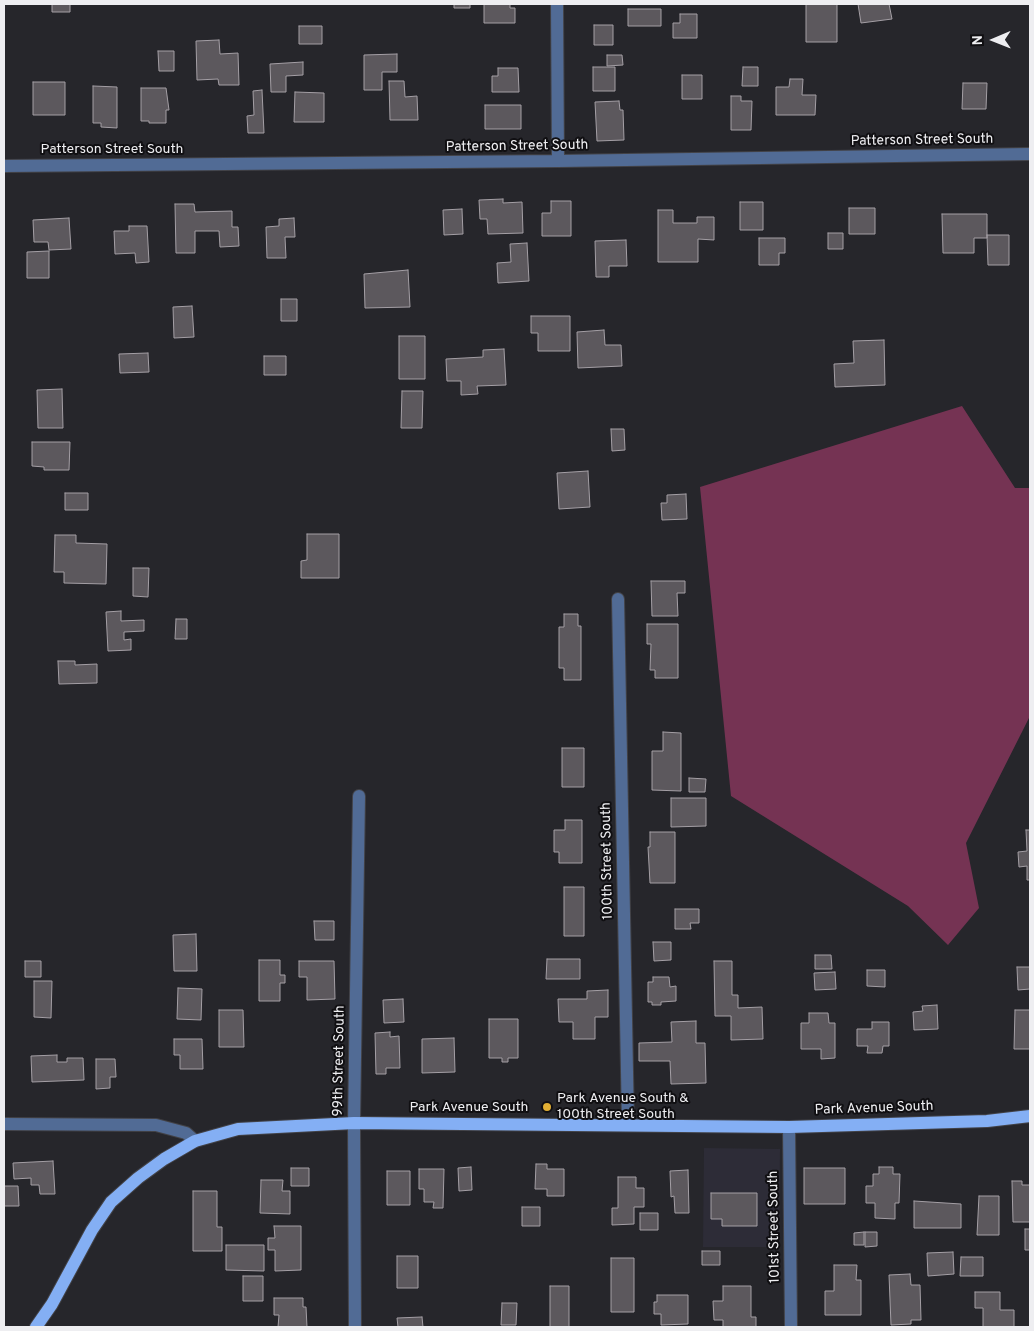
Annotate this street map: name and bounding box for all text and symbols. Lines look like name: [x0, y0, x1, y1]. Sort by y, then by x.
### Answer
north arrow: [969, 15, 1019, 65]
text: N: [970, 35, 987, 45]
street label: Patterson Street South: [850, 131, 994, 151]
street label: Patterson Street South: [445, 137, 589, 157]
street label: Patterson Street South: [41, 142, 183, 158]
street label: 100th Street South: [599, 802, 617, 920]
street label: 99th Street South: [331, 1005, 349, 1117]
place label: Park Avenue South & 100th Street South: [557, 1091, 689, 1124]
street label: Park Avenue South: [814, 1099, 934, 1119]
street label: Park Avenue South: [410, 1100, 528, 1116]
marker: Park Avenue South & 100th Street South: [541, 1101, 553, 1113]
street label: 101st Street South: [766, 1171, 784, 1283]

